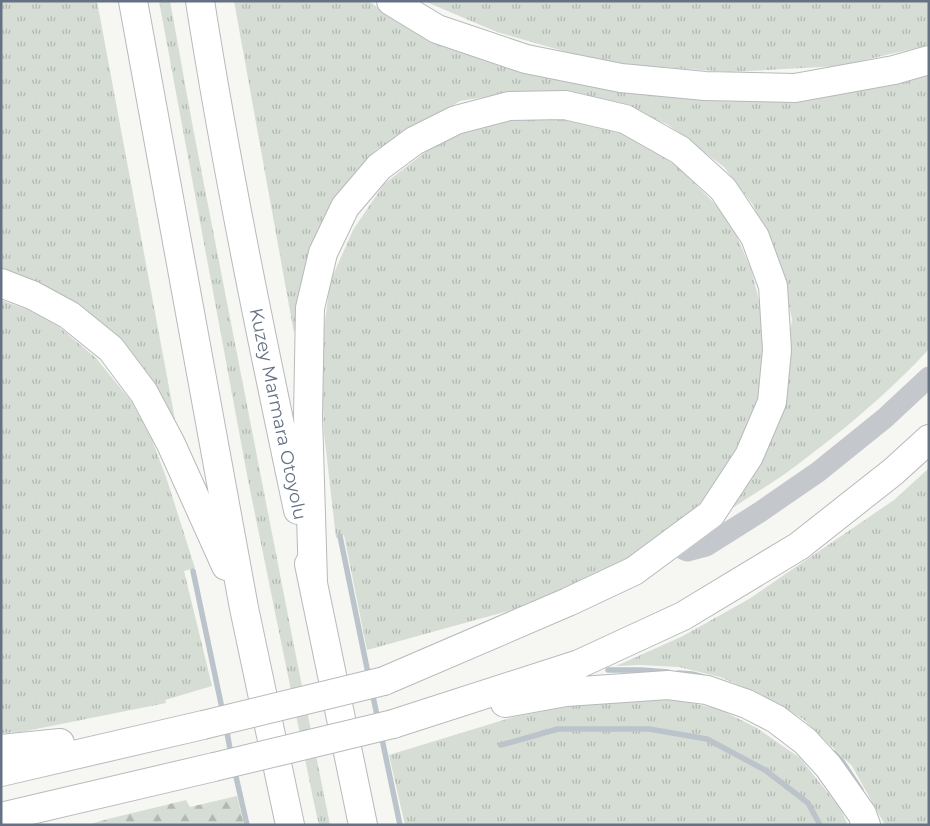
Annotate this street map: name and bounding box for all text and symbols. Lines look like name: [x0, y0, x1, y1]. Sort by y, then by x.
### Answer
street label: Kuzey Marmara Otoyolu: [245, 306, 311, 522]

